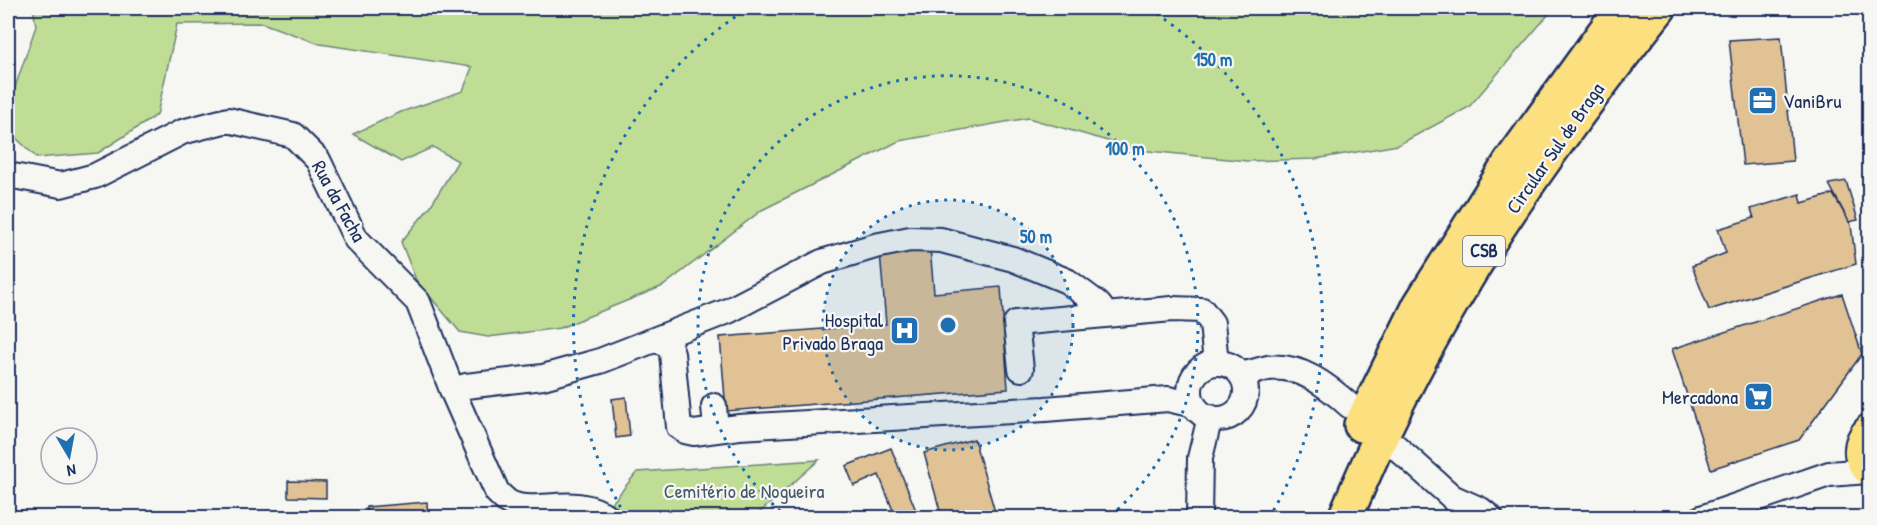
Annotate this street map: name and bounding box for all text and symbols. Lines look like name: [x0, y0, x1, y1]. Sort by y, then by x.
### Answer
text: 150 m: [1194, 47, 1232, 72]
street label: Circular Sul de Braga: [1499, 77, 1610, 219]
office icon: VaniBru: [1746, 85, 1778, 117]
place label: VaniBru: [1783, 87, 1841, 114]
text: 100 m: [1105, 136, 1145, 161]
street label: Rua da Facha: [306, 155, 373, 246]
text: 50 m: [1020, 224, 1052, 249]
road number: CSB: [1463, 236, 1505, 266]
place label: Hospital Privado Braga: [782, 306, 884, 356]
hospital icon: Hospital Privado Braga: [888, 315, 920, 347]
centre of rings: [938, 315, 958, 335]
supermarket icon: Mercadona: [1743, 381, 1775, 413]
place label: Mercadona: [1662, 383, 1738, 410]
north arrow: [39, 426, 99, 486]
text: N: [65, 459, 78, 482]
park label: Cemitério de Nogueira: [664, 477, 824, 504]

